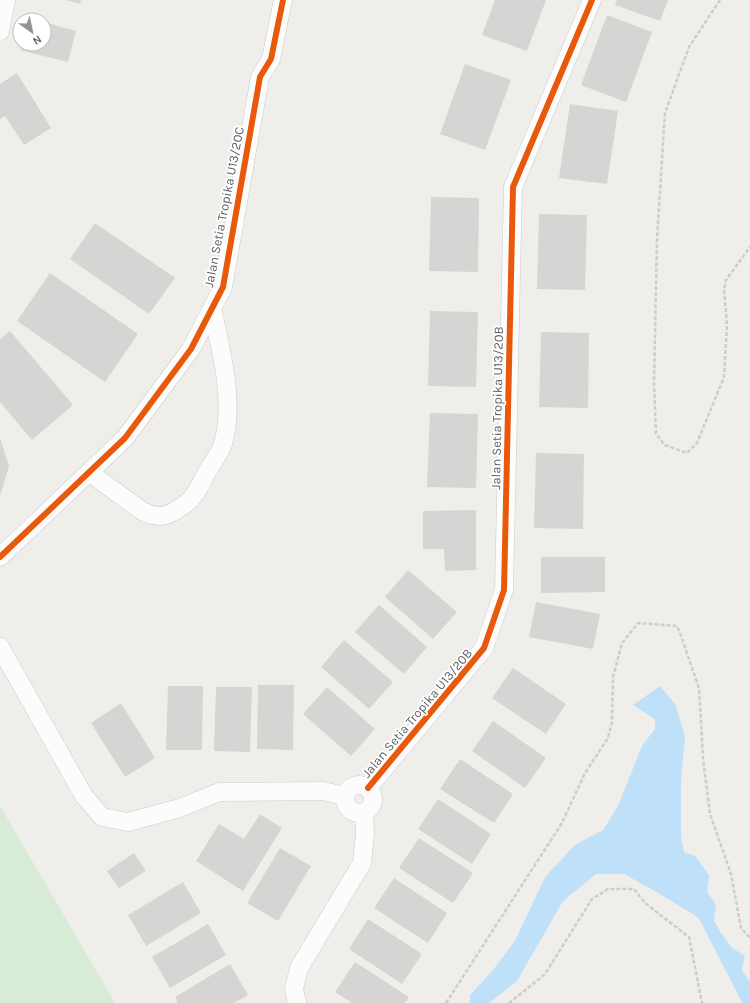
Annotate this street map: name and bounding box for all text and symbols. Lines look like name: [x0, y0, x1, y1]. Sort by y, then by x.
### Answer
north arrow: [12, 12, 52, 52]
text: N: [30, 32, 44, 48]
street label: Jalan Setia Tropika U13/20C: [201, 125, 247, 289]
street label: Jalan Setia Tropika U13/20B: [488, 326, 506, 490]
street label: Jalan Setia Tropika U13/20B: [359, 646, 475, 780]

